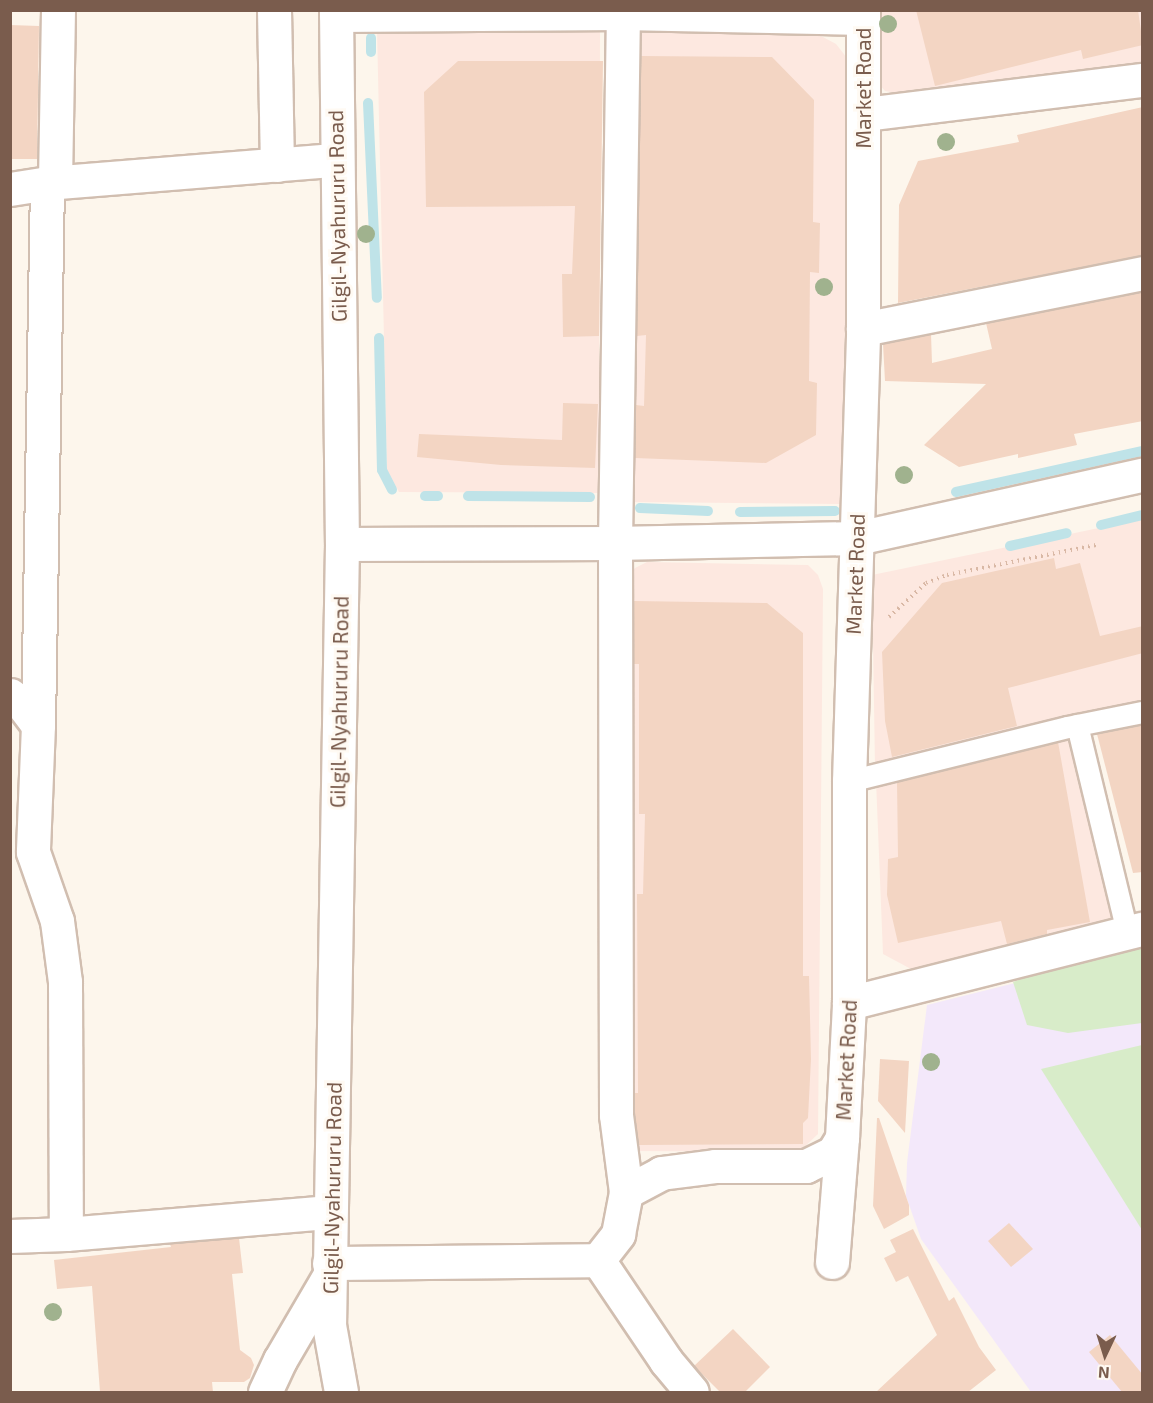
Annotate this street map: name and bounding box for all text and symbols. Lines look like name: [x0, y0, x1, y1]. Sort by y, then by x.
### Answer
street label: Market Road: [850, 27, 876, 149]
street label: Gilgil-Nyahururu Road: [323, 110, 351, 322]
street label: Market Road: [840, 513, 870, 635]
street label: Gilgil-Nyahururu Road: [325, 596, 353, 808]
street label: Market Road: [830, 999, 862, 1121]
street label: Gilgil-Nyahururu Road: [318, 1082, 346, 1294]
north arrow: [1075, 1325, 1135, 1385]
text: N: [1097, 1364, 1110, 1383]

